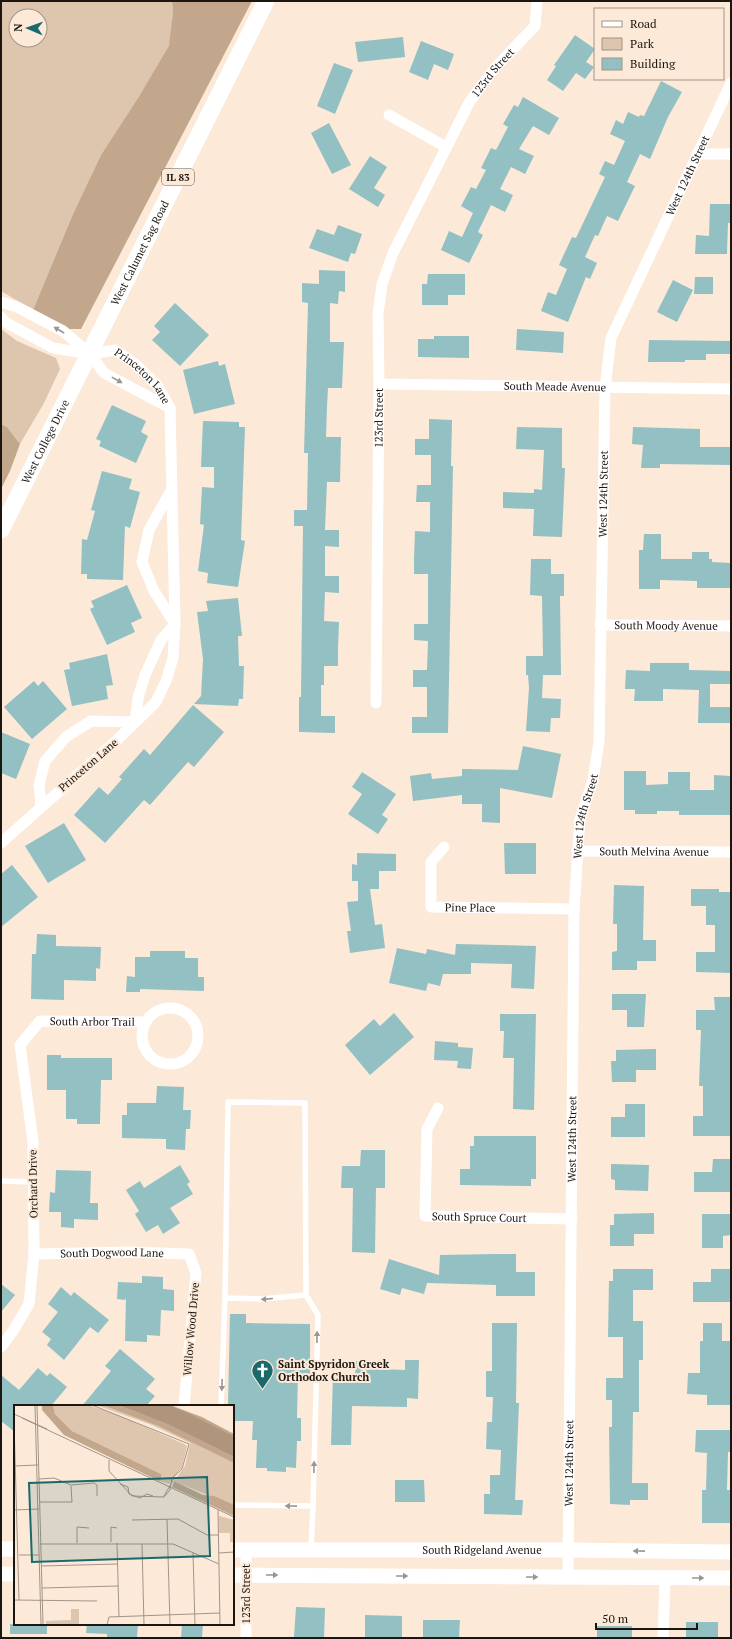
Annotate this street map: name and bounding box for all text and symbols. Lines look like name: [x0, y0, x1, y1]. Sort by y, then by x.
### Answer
north arrow: [8, 8, 48, 48]
legend: [594, 8, 724, 80]
text: Road: [630, 16, 657, 31]
text: N: [11, 23, 25, 32]
text: Park: [630, 36, 655, 51]
street label: 123rd Street: [468, 45, 517, 100]
text: Building: [630, 56, 676, 71]
street label: West 124th Street: [663, 133, 712, 218]
road number: IL 83: [162, 169, 194, 185]
street label: West Calumet Sag Road: [108, 198, 172, 308]
one-way arrow: [53, 326, 65, 333]
street label: Princeton Lane: [112, 345, 173, 407]
one-way arrow: [112, 377, 123, 383]
street label: South Meade Avenue: [504, 379, 607, 394]
street label: 123rd Street: [371, 388, 386, 448]
street label: West College Drive: [18, 397, 72, 486]
street label: West 124th Street: [595, 450, 611, 537]
street label: South Moody Avenue: [614, 618, 718, 633]
street label: Princeton Lane: [55, 735, 121, 795]
street label: West 124th Street: [570, 773, 601, 859]
street label: South Melvina Avenue: [599, 844, 709, 859]
street label: Pine Place: [445, 900, 496, 915]
street label: South Arbor Trail: [50, 1014, 135, 1029]
street label: West 124th Street: [565, 1095, 579, 1183]
street label: Orchard Drive: [25, 1149, 41, 1218]
street label: South Spruce Court: [432, 1209, 527, 1225]
street label: South Dogwood Lane: [60, 1245, 165, 1260]
street label: Willow Wood Drive: [180, 1281, 202, 1376]
one-way arrow: [261, 1295, 273, 1302]
one-way arrow: [314, 1331, 321, 1343]
church icon: Saint Spyridon Greek Orthodox Church: [250, 1357, 276, 1390]
place label: Saint Spyridon Greek Orthodox Church: [278, 1357, 390, 1384]
one-way arrow: [219, 1379, 225, 1392]
inset map: [14, 1405, 234, 1625]
street label: West 124th Street: [562, 1419, 576, 1507]
one-way arrow: [311, 1460, 317, 1473]
one-way arrow: [284, 1503, 297, 1509]
street label: South Ridgeland Avenue: [422, 1543, 542, 1557]
one-way arrow: [632, 1548, 645, 1554]
street label: 123rd Street: [239, 1564, 253, 1624]
one-way arrow: [266, 1572, 279, 1578]
one-way arrow: [396, 1573, 409, 1579]
one-way arrow: [526, 1574, 539, 1580]
one-way arrow: [692, 1575, 705, 1581]
scale bar: [596, 1605, 697, 1631]
text: 50 m: [602, 1611, 629, 1626]

